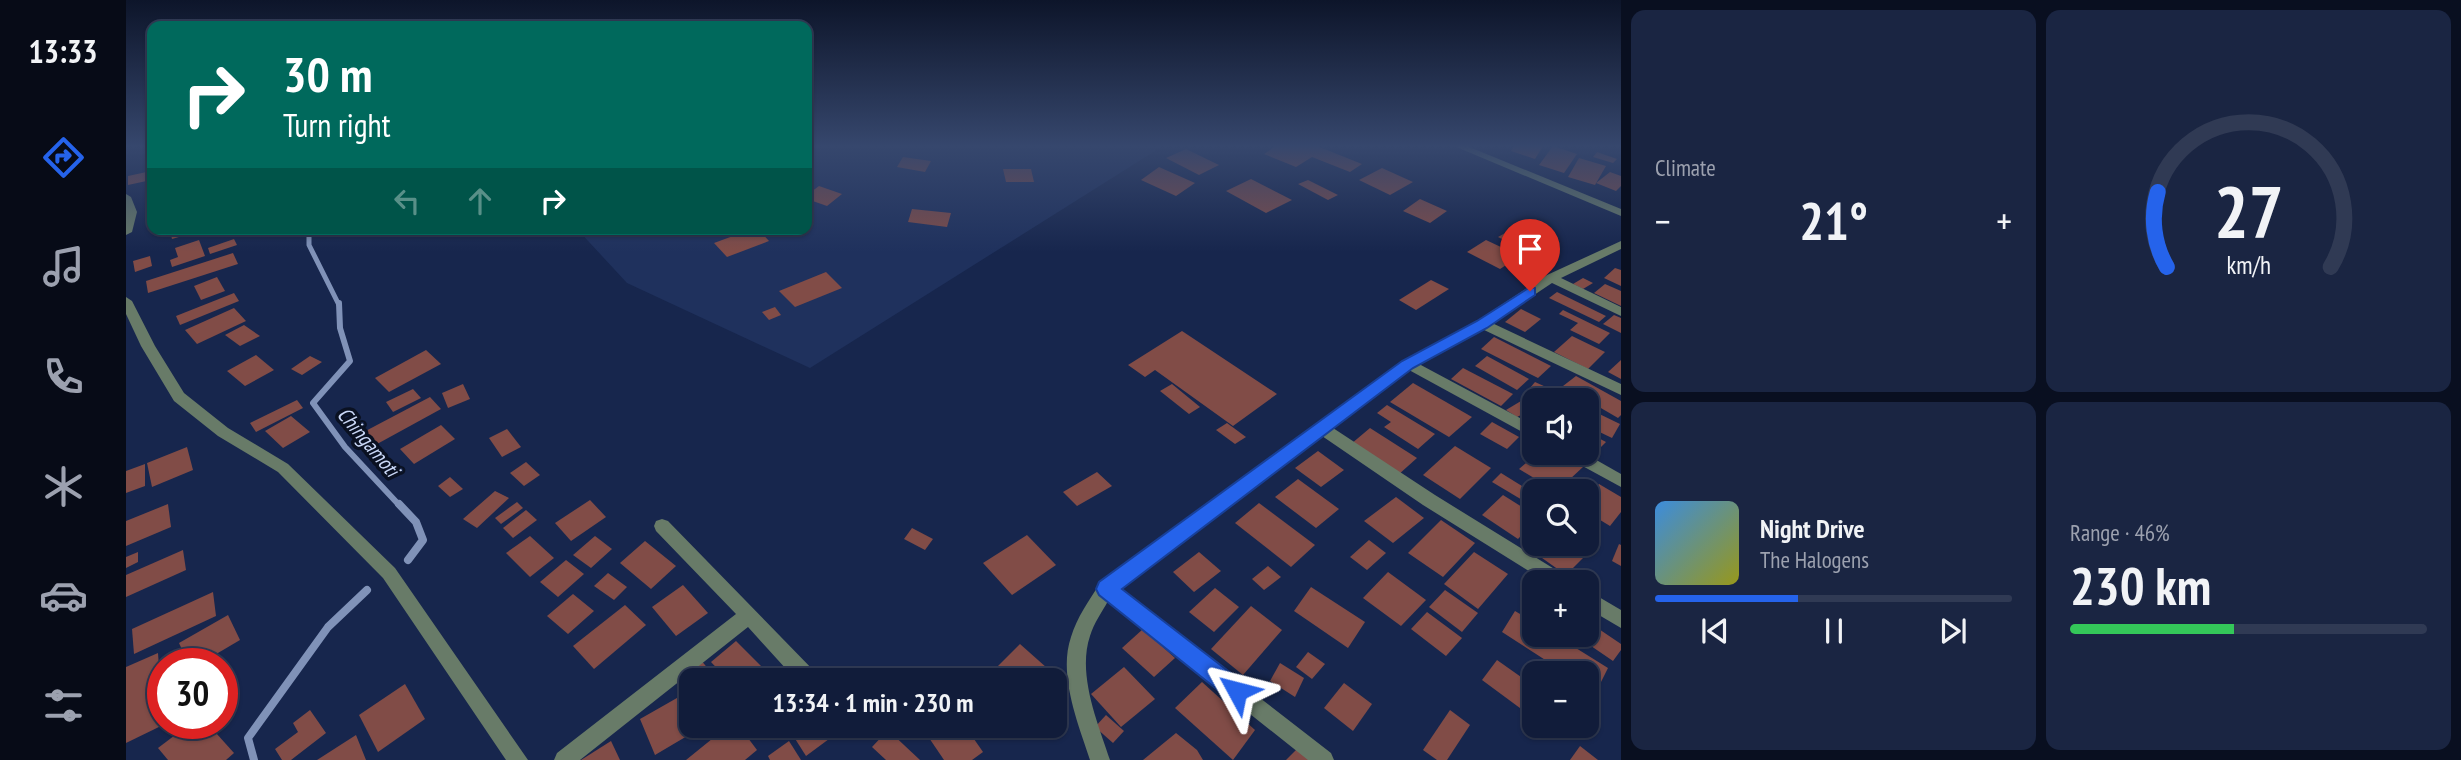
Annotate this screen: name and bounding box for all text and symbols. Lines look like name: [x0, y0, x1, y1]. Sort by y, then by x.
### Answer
text: 13:33: [28, 30, 98, 72]
text: 30 m: [283, 42, 372, 106]
icon: right: [168, 49, 259, 140]
text: Turn right: [283, 104, 391, 146]
icon: directions: [39, 133, 88, 182]
text: Climate: [1655, 153, 1716, 182]
text: 27: [2214, 163, 2283, 257]
icon: left: [388, 182, 426, 220]
icon: ahead: [461, 182, 499, 220]
icon: right: [534, 182, 572, 220]
text: 21°: [1799, 187, 1868, 254]
text: −: [1655, 196, 1671, 245]
text: +: [1996, 196, 2012, 245]
pin: [1500, 219, 1560, 291]
icon: arrive: [1511, 230, 1549, 268]
icon: music: [39, 242, 88, 291]
text: km/h: [2226, 249, 2271, 281]
icon: phone: [39, 352, 88, 401]
map controls: [1522, 388, 1599, 738]
button: sound: [1522, 388, 1599, 465]
water label: Chingamoti: [331, 401, 407, 484]
icon: climate: [39, 462, 88, 511]
button: search: [1522, 479, 1599, 556]
text: Night Drive: [1760, 512, 1865, 545]
text: Range · 46%: [2070, 518, 2170, 547]
text: The Halogens: [1760, 545, 1869, 574]
text: 230 km: [2070, 552, 2211, 619]
button: +: [1522, 570, 1599, 647]
icon: car: [39, 571, 88, 620]
icon: previous: [1696, 612, 1734, 650]
icon: pause: [1815, 612, 1853, 650]
icon: next: [1934, 612, 1972, 650]
speed limit sign: 30: [147, 648, 238, 739]
position arrow: [1200, 654, 1274, 728]
button: −: [1522, 661, 1599, 738]
icon: filters: [39, 681, 88, 730]
text: 13:34 · 1 min · 230 m: [773, 686, 973, 719]

